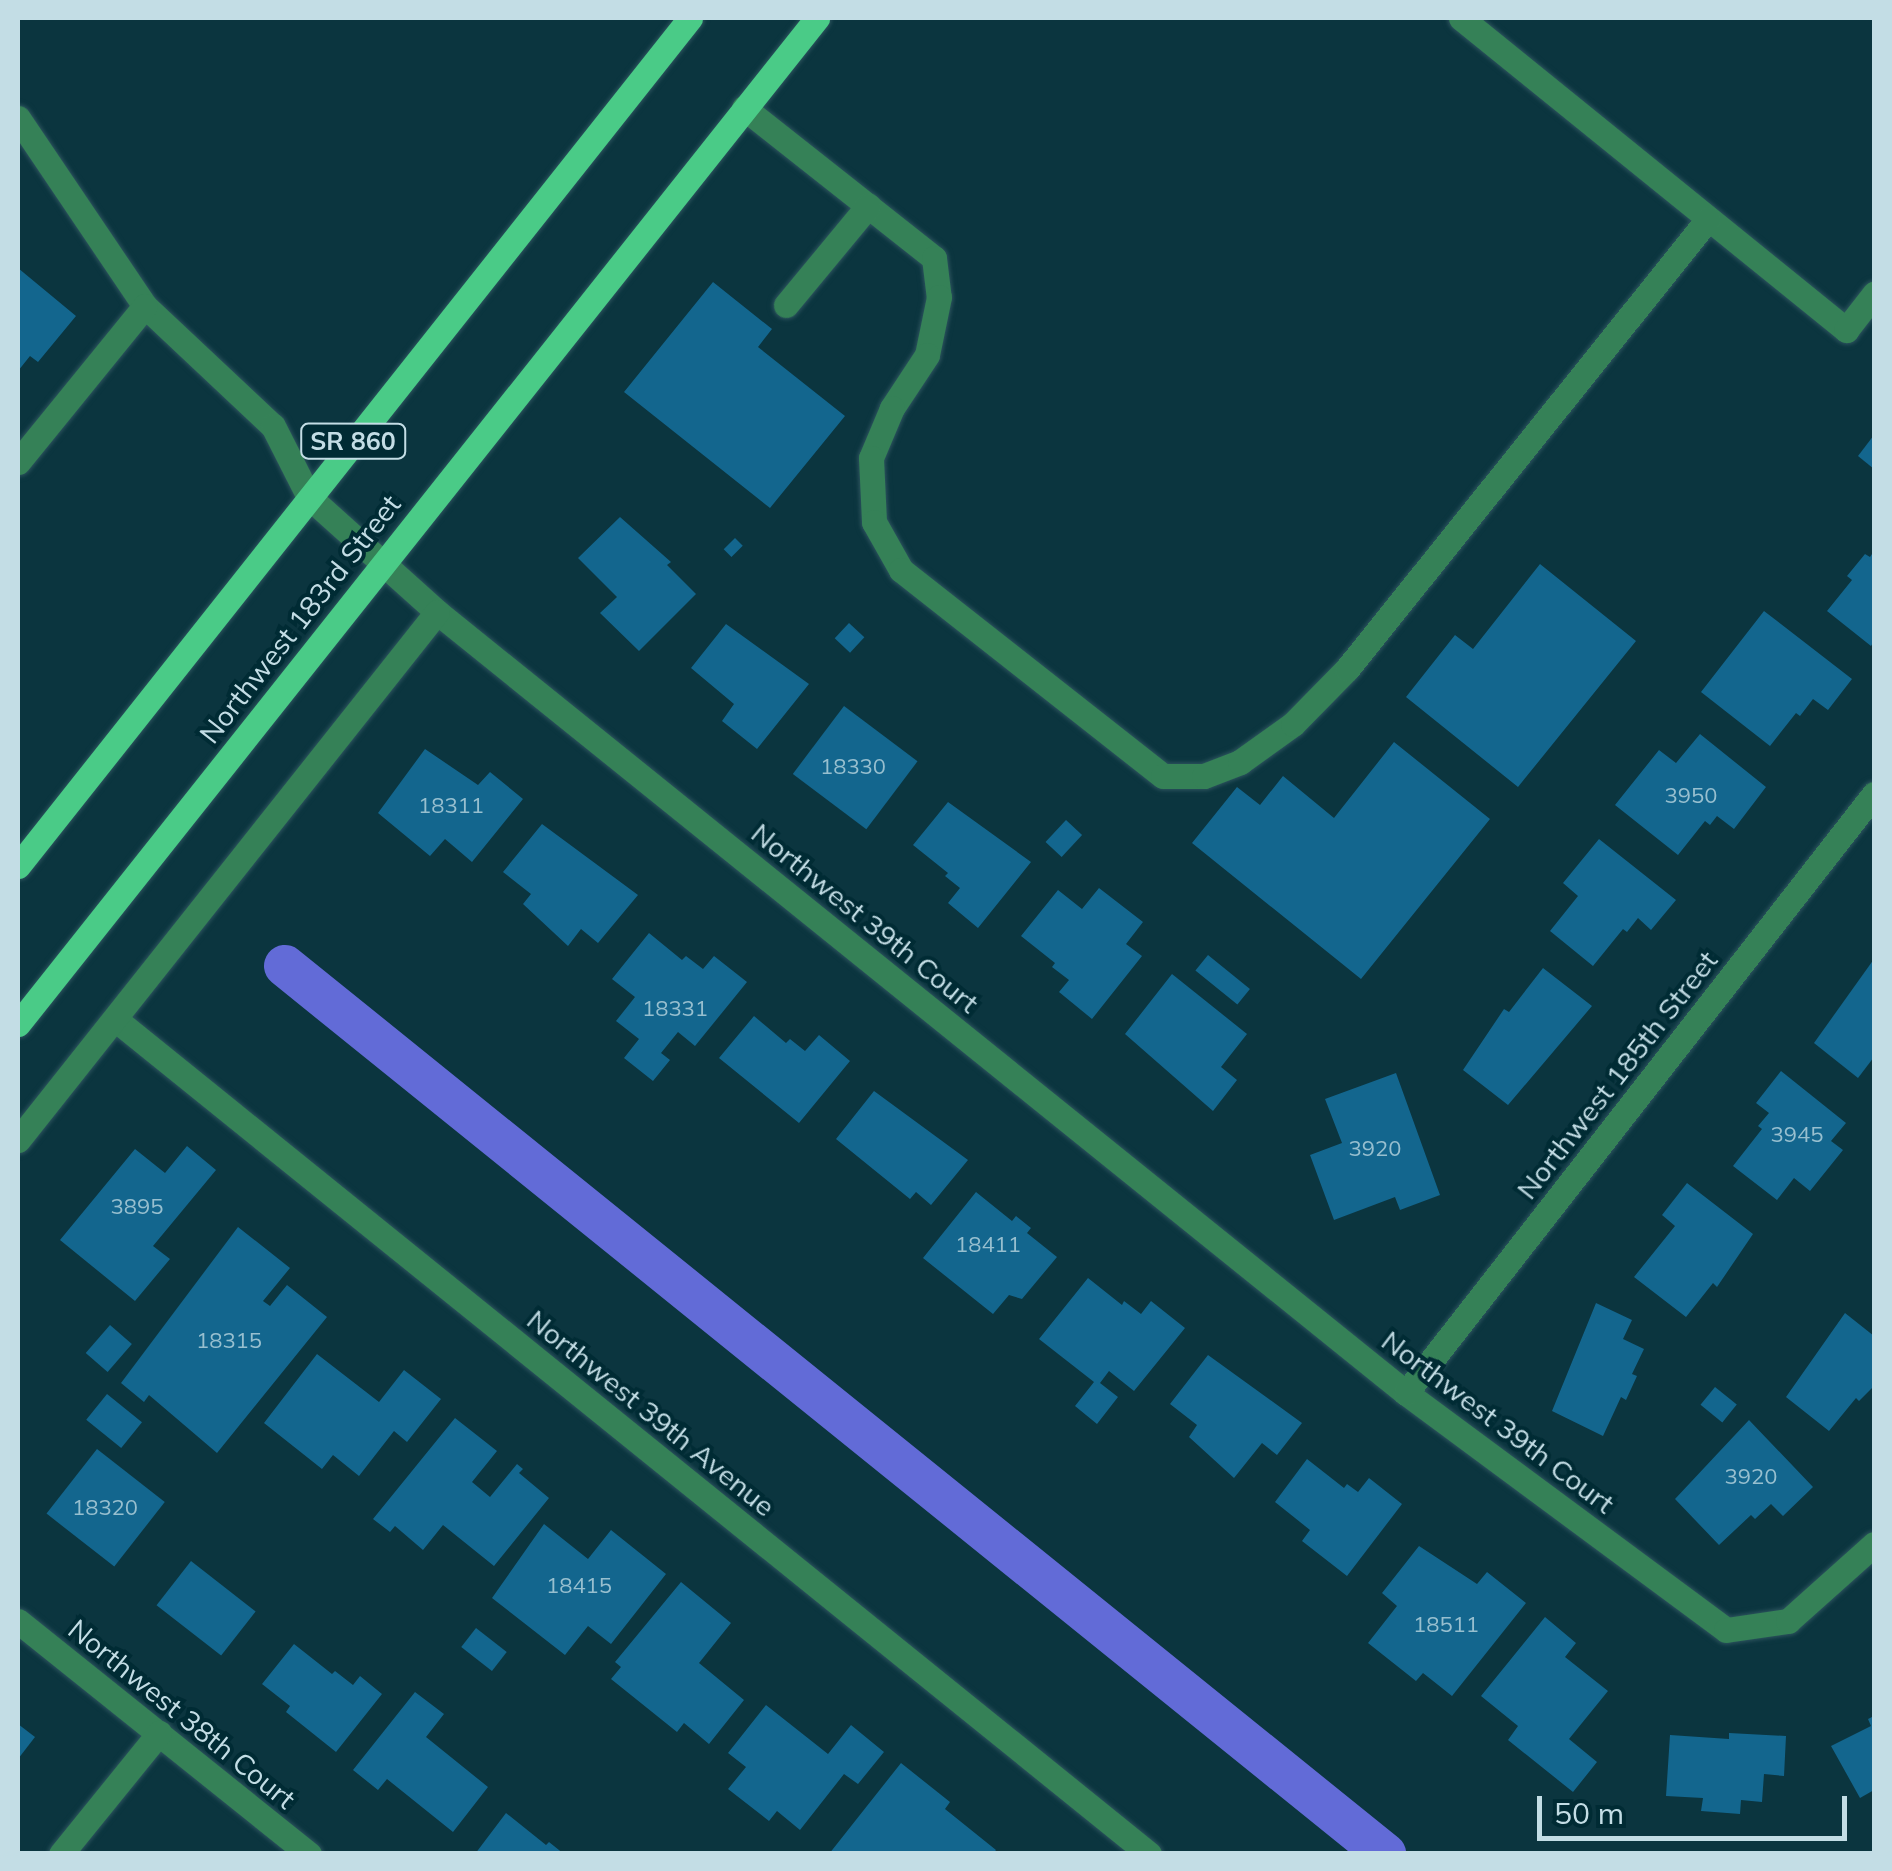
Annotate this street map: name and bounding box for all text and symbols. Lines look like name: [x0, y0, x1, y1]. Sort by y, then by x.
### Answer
road number: SR 860: [298, 421, 408, 461]
street label: Northwest 183rd Street: [193, 488, 407, 750]
house number: 18330: [820, 754, 886, 780]
house number: 3950: [1665, 783, 1717, 809]
house number: 18311: [418, 793, 484, 819]
street label: Northwest 39th Court: [745, 816, 985, 1020]
street label: Northwest 185th Street: [1510, 944, 1724, 1206]
house number: 18331: [642, 996, 708, 1022]
house number: 3945: [1771, 1122, 1823, 1148]
house number: 3920: [1349, 1136, 1401, 1162]
house number: 3895: [111, 1194, 163, 1220]
house number: 18411: [955, 1232, 1021, 1258]
street label: Northwest 39th Avenue: [520, 1303, 782, 1523]
street label: Northwest 39th Court: [1375, 1324, 1621, 1520]
house number: 18315: [196, 1328, 262, 1354]
house number: 3920: [1725, 1464, 1777, 1490]
house number: 18320: [72, 1495, 138, 1521]
house number: 18415: [546, 1573, 612, 1599]
street label: Northwest 38th Court: [62, 1612, 302, 1816]
house number: 18511: [1413, 1612, 1479, 1638]
scale bar: [1542, 1776, 1852, 1838]
text: 50 m: [1554, 1794, 1624, 1832]

